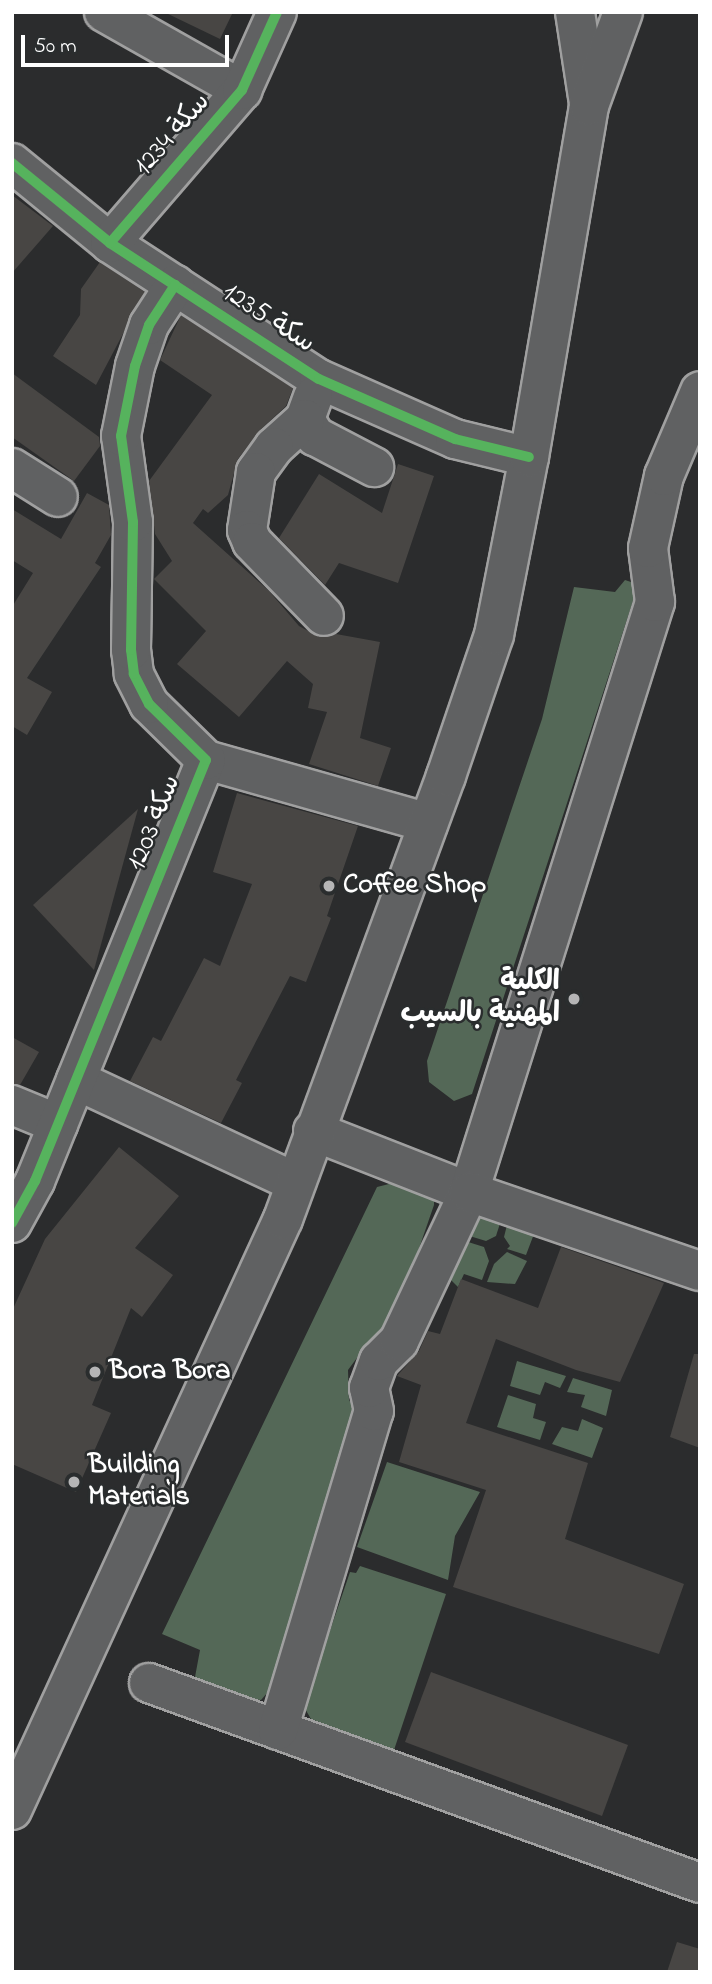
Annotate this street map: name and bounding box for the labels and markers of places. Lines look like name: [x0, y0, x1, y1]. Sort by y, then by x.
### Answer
place label: Coffee Shop: [343, 869, 486, 903]
marker: Coffee Shop: [321, 878, 337, 894]
place label: الكلية المهنية بالسيب: [401, 966, 560, 1032]
marker: الكلية المهنية بالسيب: [566, 991, 582, 1007]
place label: Bora Bora: [109, 1355, 230, 1389]
marker: Bora Bora: [87, 1364, 103, 1380]
place label: Building Materials: [88, 1449, 190, 1515]
marker: Building Materials: [66, 1474, 82, 1490]

